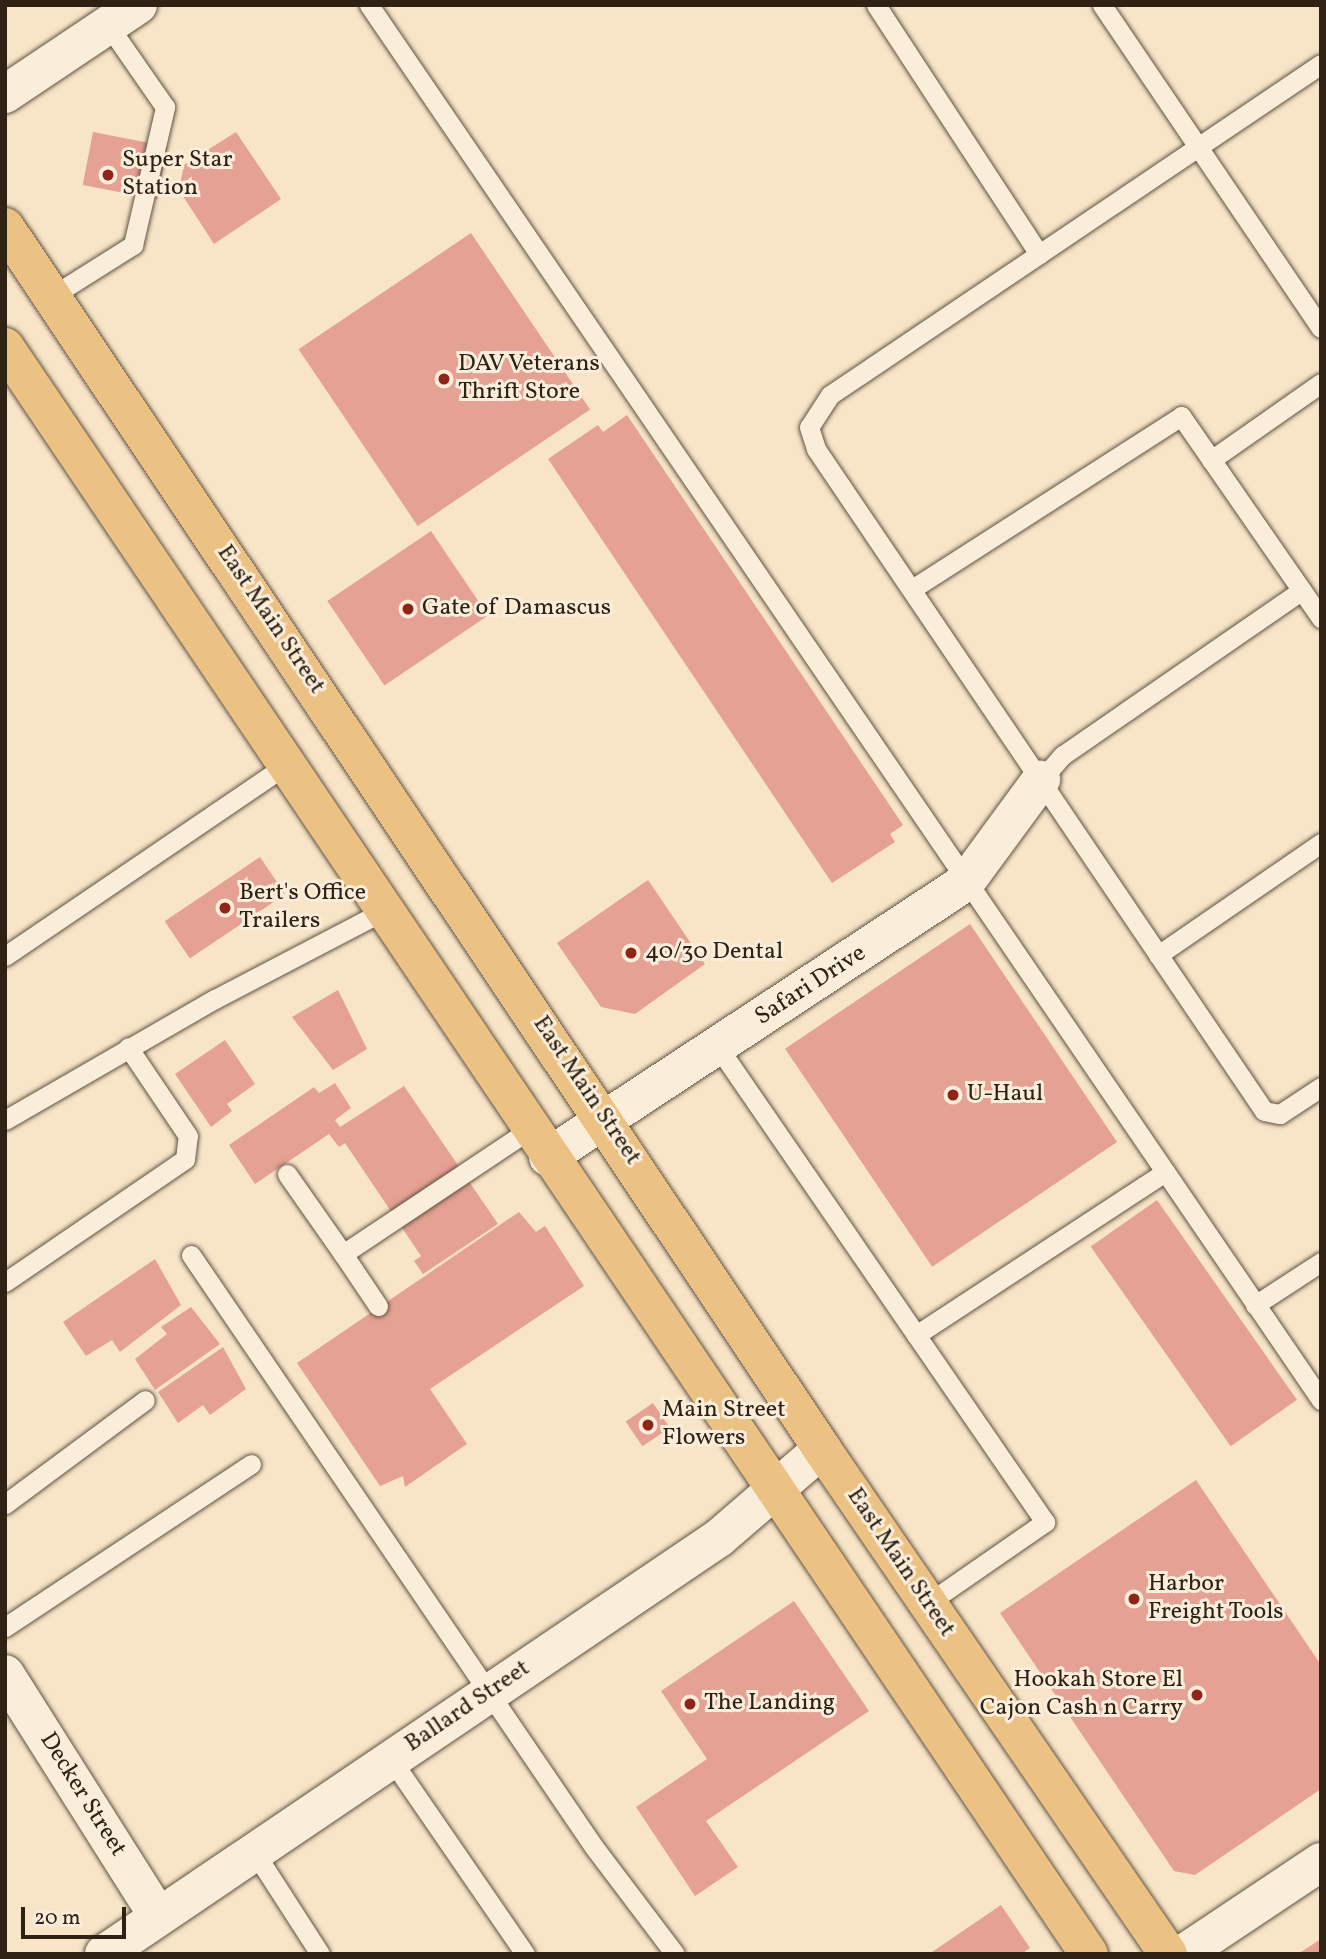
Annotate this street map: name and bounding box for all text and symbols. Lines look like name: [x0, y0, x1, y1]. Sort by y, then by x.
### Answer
place label: Super Star Station: [122, 147, 232, 203]
marker: Super Star Station: [100, 167, 116, 183]
place label: DAV Veterans Thrift Store: [458, 351, 601, 407]
marker: DAV Veterans Thrift Store: [436, 371, 452, 387]
street label: East Main Street: [210, 540, 330, 700]
place label: Gate of Damascus: [422, 595, 609, 623]
marker: Gate of Damascus: [400, 601, 416, 617]
place label: Bert's Office Trailers: [239, 880, 366, 936]
marker: Bert's Office Trailers: [217, 900, 233, 916]
place label: 40/30 Dental: [645, 939, 783, 967]
street label: Safari Drive: [750, 940, 872, 1032]
marker: 40/30 Dental: [623, 945, 639, 961]
street label: East Main Street: [526, 1011, 646, 1171]
place label: U-Haul: [967, 1081, 1043, 1109]
marker: U-Haul: [945, 1087, 961, 1103]
place label: Main Street Flowers: [662, 1397, 786, 1453]
marker: Main Street Flowers: [640, 1417, 656, 1433]
street label: East Main Street: [840, 1483, 960, 1643]
place label: Harbor Freight Tools: [1148, 1571, 1284, 1627]
marker: Harbor Freight Tools: [1126, 1591, 1142, 1607]
street label: Ballard Street: [400, 1655, 536, 1759]
place label: Hookah Store El Cajon Cash n Carry: [980, 1667, 1183, 1723]
marker: Hookah Store El Cajon Cash n Carry: [1189, 1687, 1205, 1703]
place label: The Landing: [704, 1690, 835, 1718]
marker: The Landing: [682, 1696, 698, 1712]
street label: Decker Street: [32, 1728, 132, 1862]
scale bar: [24, 1892, 130, 1936]
text: 20 m: [34, 1904, 80, 1933]

